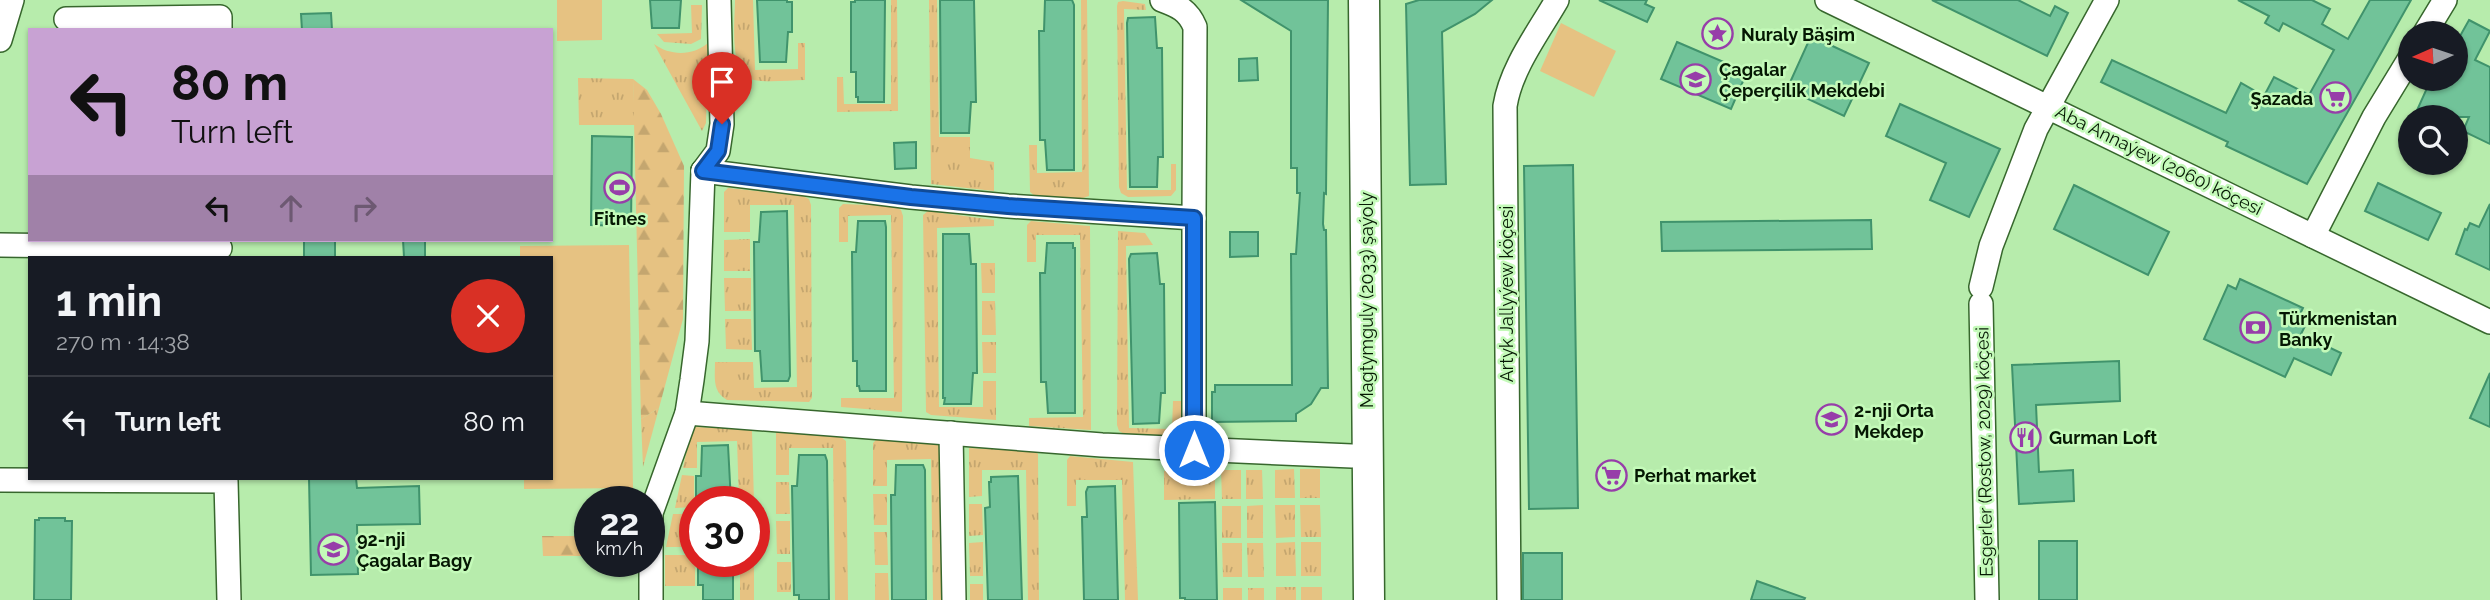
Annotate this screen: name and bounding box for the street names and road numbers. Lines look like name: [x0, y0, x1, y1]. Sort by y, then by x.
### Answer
street label: Aba Annaýew (2060) köçesi: [2052, 101, 2266, 219]
street label: Magtymguly (2033) şaýoly: [1356, 192, 1377, 408]
street label: Artyk Jallyýew köçesi: [1496, 206, 1517, 382]
street label: Esgerler (Rostow, 2029) köçesi: [1971, 327, 1997, 577]

